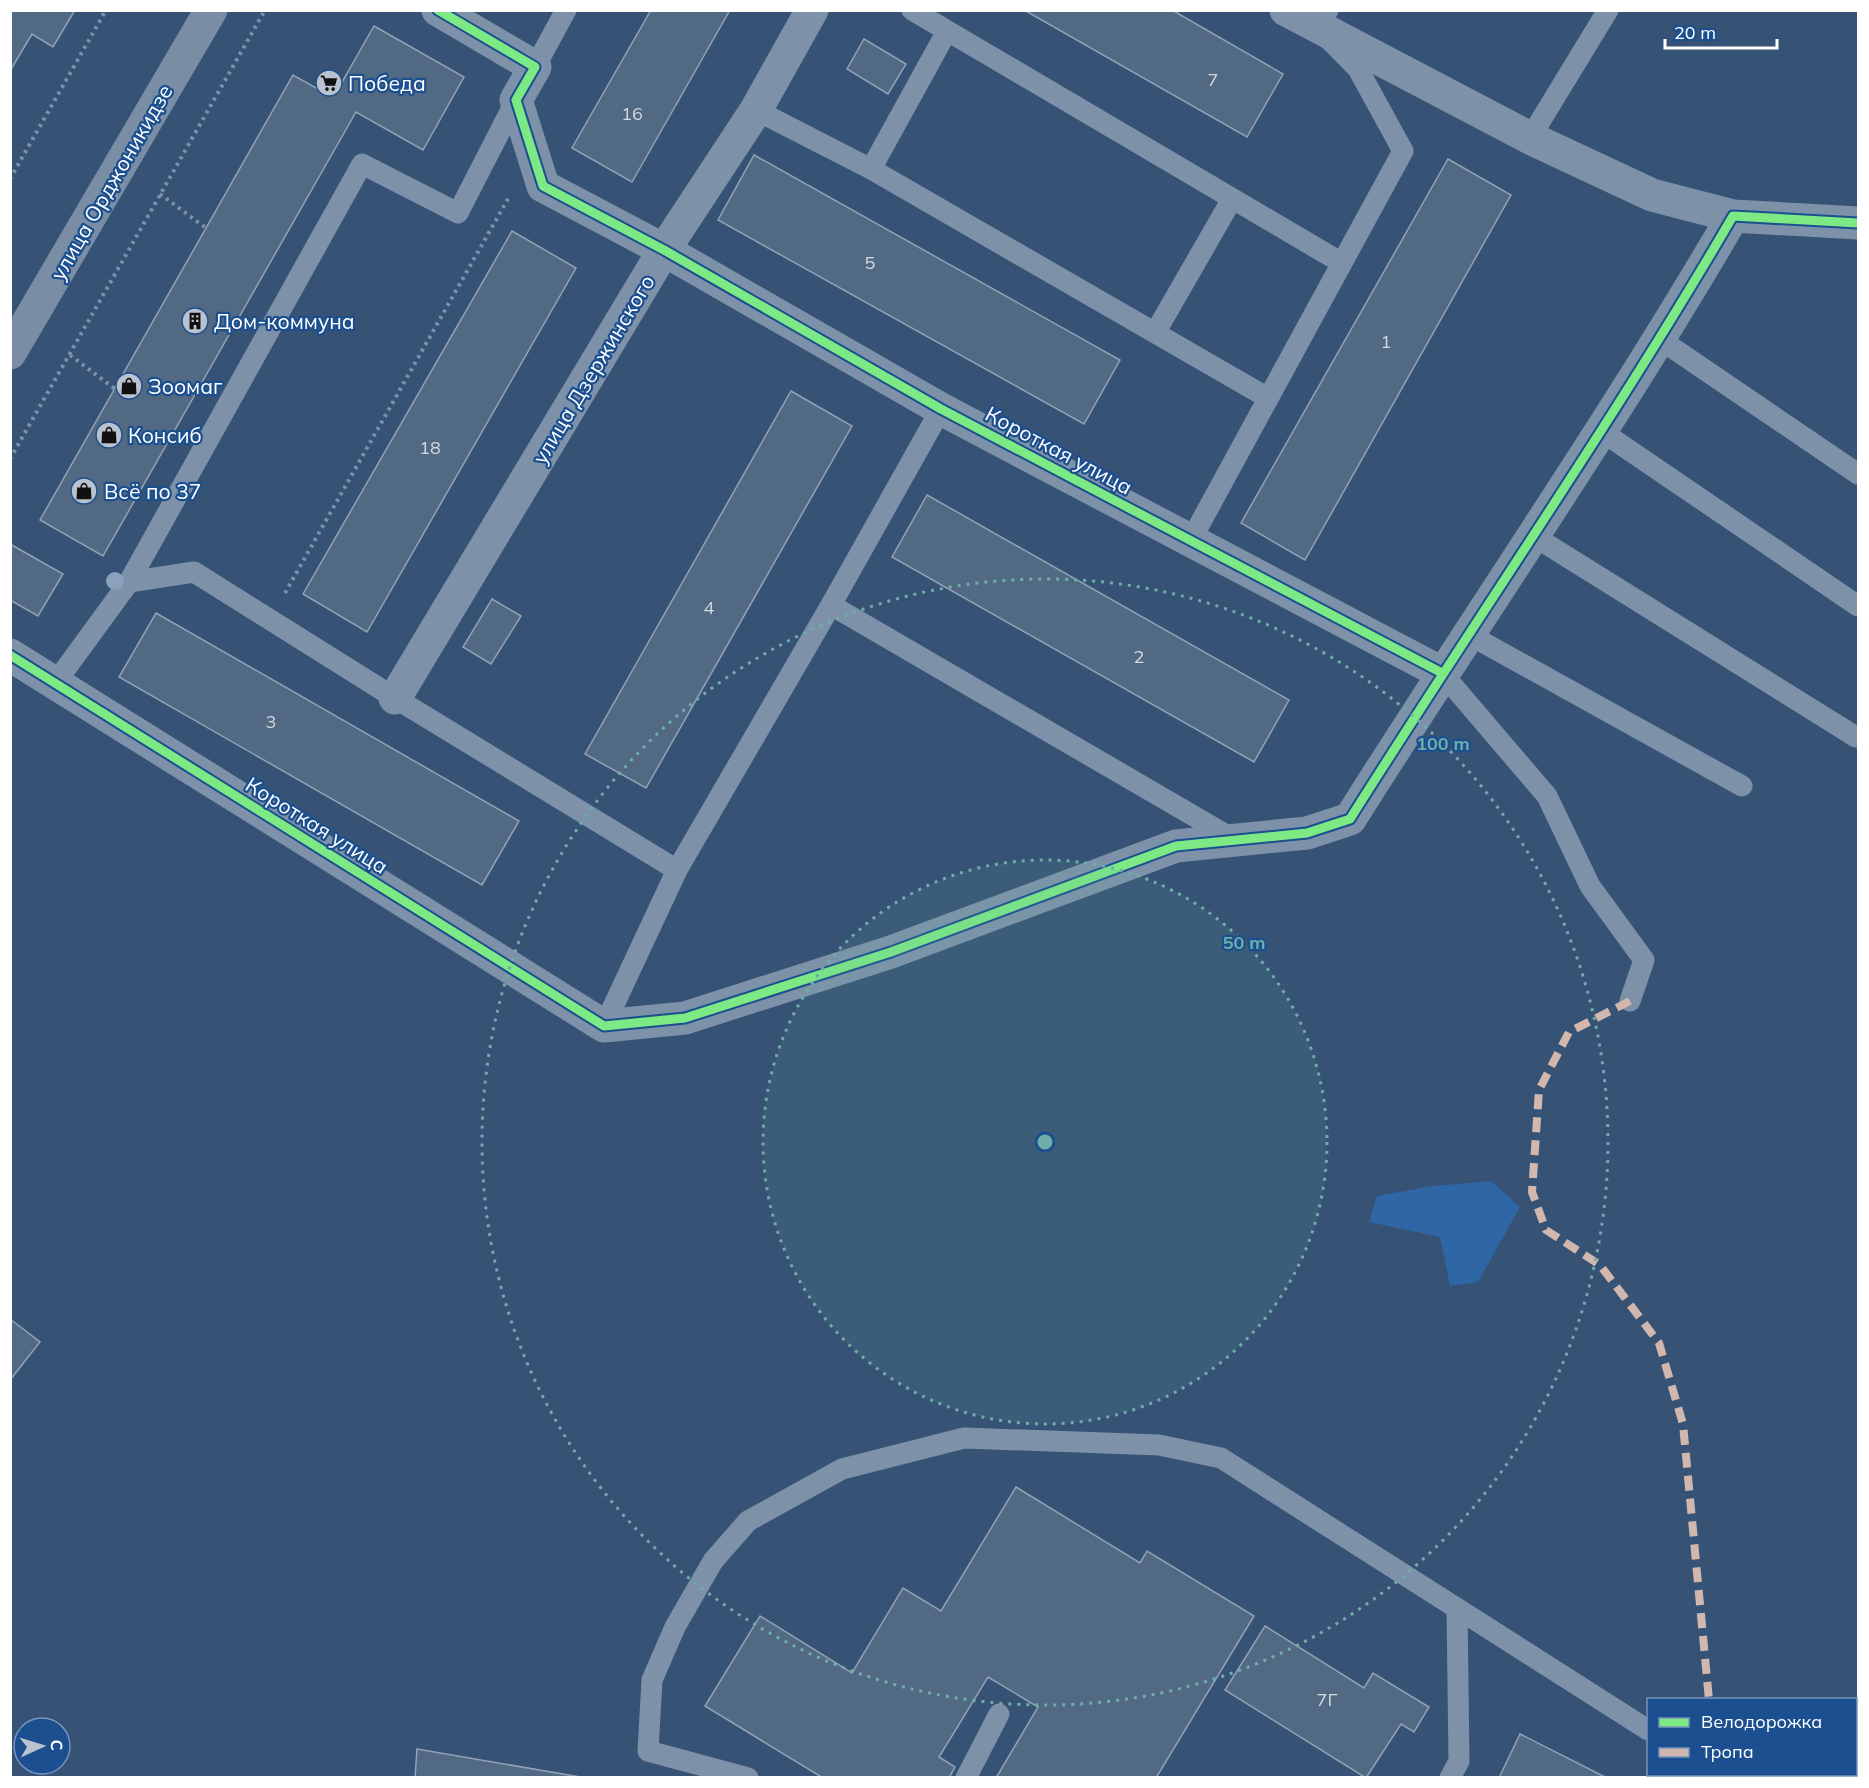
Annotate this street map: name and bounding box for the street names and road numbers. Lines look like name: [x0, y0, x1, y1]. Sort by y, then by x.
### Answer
street label: улица Орджоникидзе: [44, 80, 178, 284]
street label: улица Дзержинского: [526, 270, 660, 468]
street label: Короткая улица: [981, 400, 1137, 500]
street label: Короткая улица: [241, 771, 393, 879]

